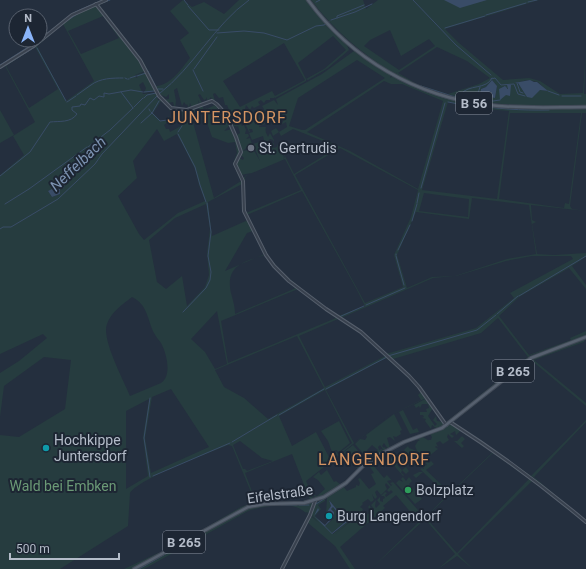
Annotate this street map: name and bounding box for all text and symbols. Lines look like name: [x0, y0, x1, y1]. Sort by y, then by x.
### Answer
north arrow: [8, 8, 48, 48]
text: N: [24, 12, 32, 25]
road number: B 56: [456, 92, 492, 114]
district label: JUNTERSDORF: [167, 108, 287, 127]
water label: Neffelbach: [46, 133, 110, 195]
place label: St. Gertrudis: [259, 140, 337, 156]
marker: St. Gertrudis: [246, 143, 256, 153]
road number: B 265: [492, 360, 534, 382]
place label: Hochkippe Juntersdorf: [54, 432, 127, 464]
marker: Hochkippe Juntersdorf: [41, 443, 51, 453]
district label: LANGENDORF: [318, 450, 430, 469]
park label: Wald bei Embken: [10, 478, 116, 494]
street label: Eifelstraße: [246, 481, 314, 507]
place label: Bolzplatz: [416, 482, 474, 498]
marker: Bolzplatz: [403, 485, 413, 495]
place label: Burg Langendorf: [337, 508, 441, 524]
marker: Burg Langendorf: [324, 511, 334, 521]
road number: B 265: [163, 531, 205, 553]
scale bar: [10, 535, 119, 561]
text: 500 m: [16, 542, 50, 556]

